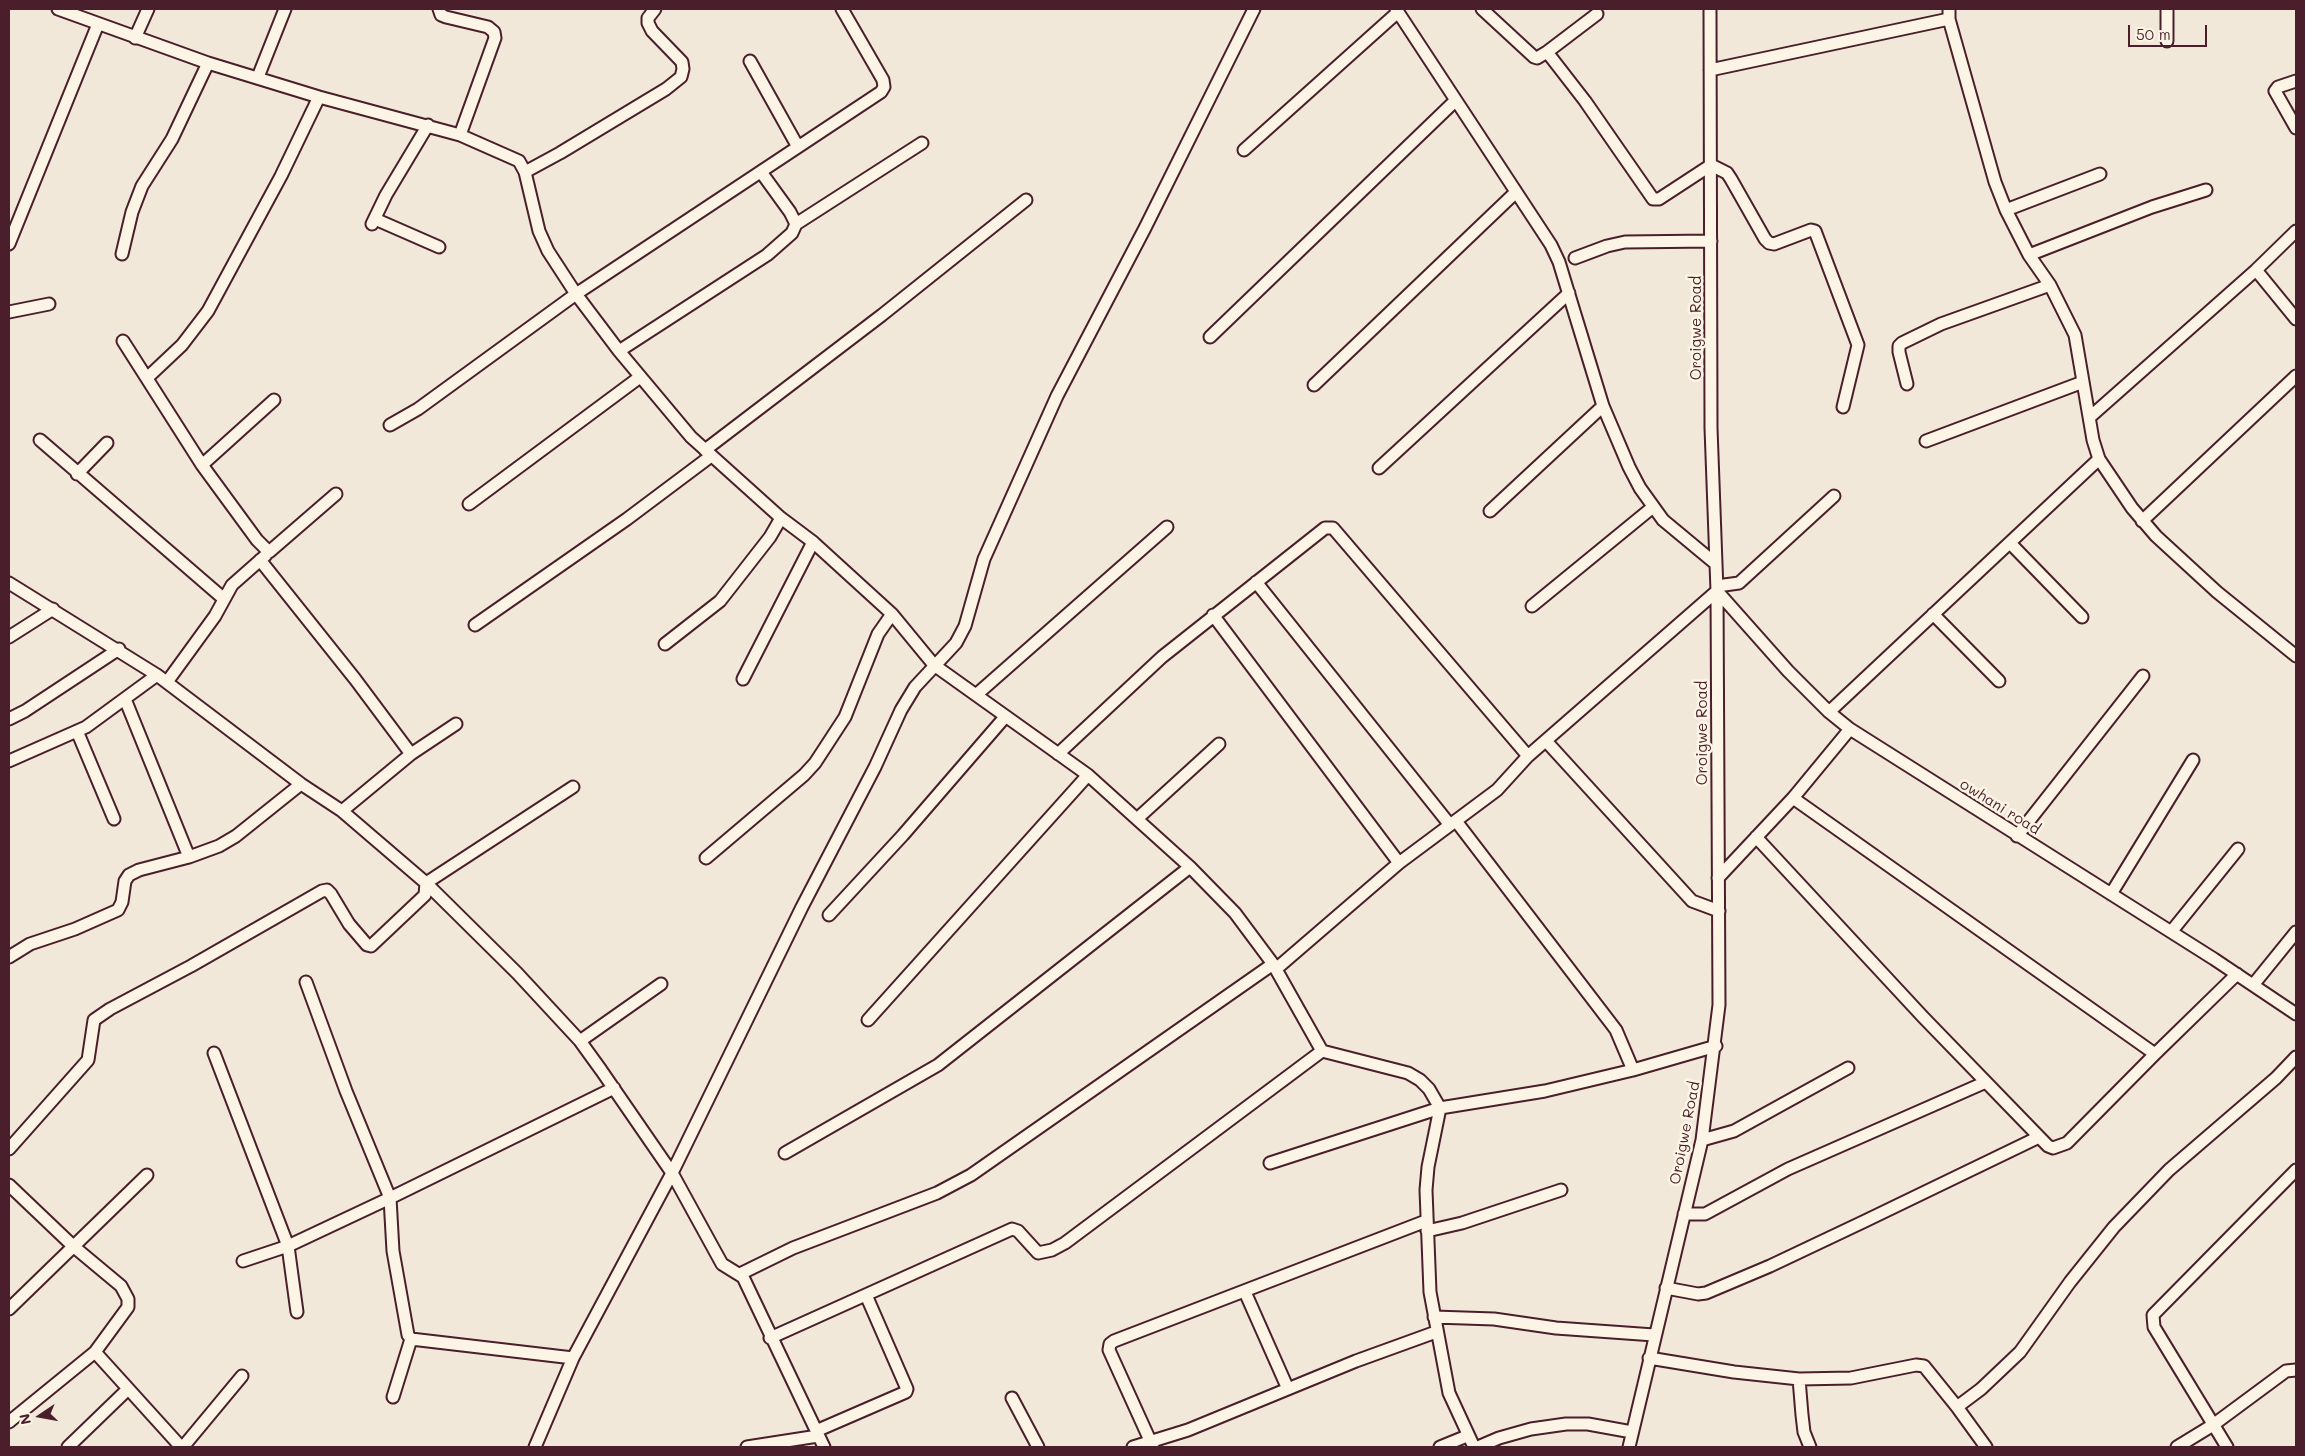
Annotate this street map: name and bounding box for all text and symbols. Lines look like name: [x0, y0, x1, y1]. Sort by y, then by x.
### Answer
scale bar: [2130, 15, 2209, 47]
text: 50 m: [2136, 24, 2171, 44]
street label: Oroigwe Road: [1687, 276, 1705, 380]
street label: Oroigwe Road: [1693, 681, 1711, 785]
street label: owhani road: [1957, 775, 2043, 839]
street label: Oroigwe Road: [1666, 1080, 1704, 1186]
north arrow: [15, 1391, 65, 1441]
text: N: [14, 1412, 35, 1426]

